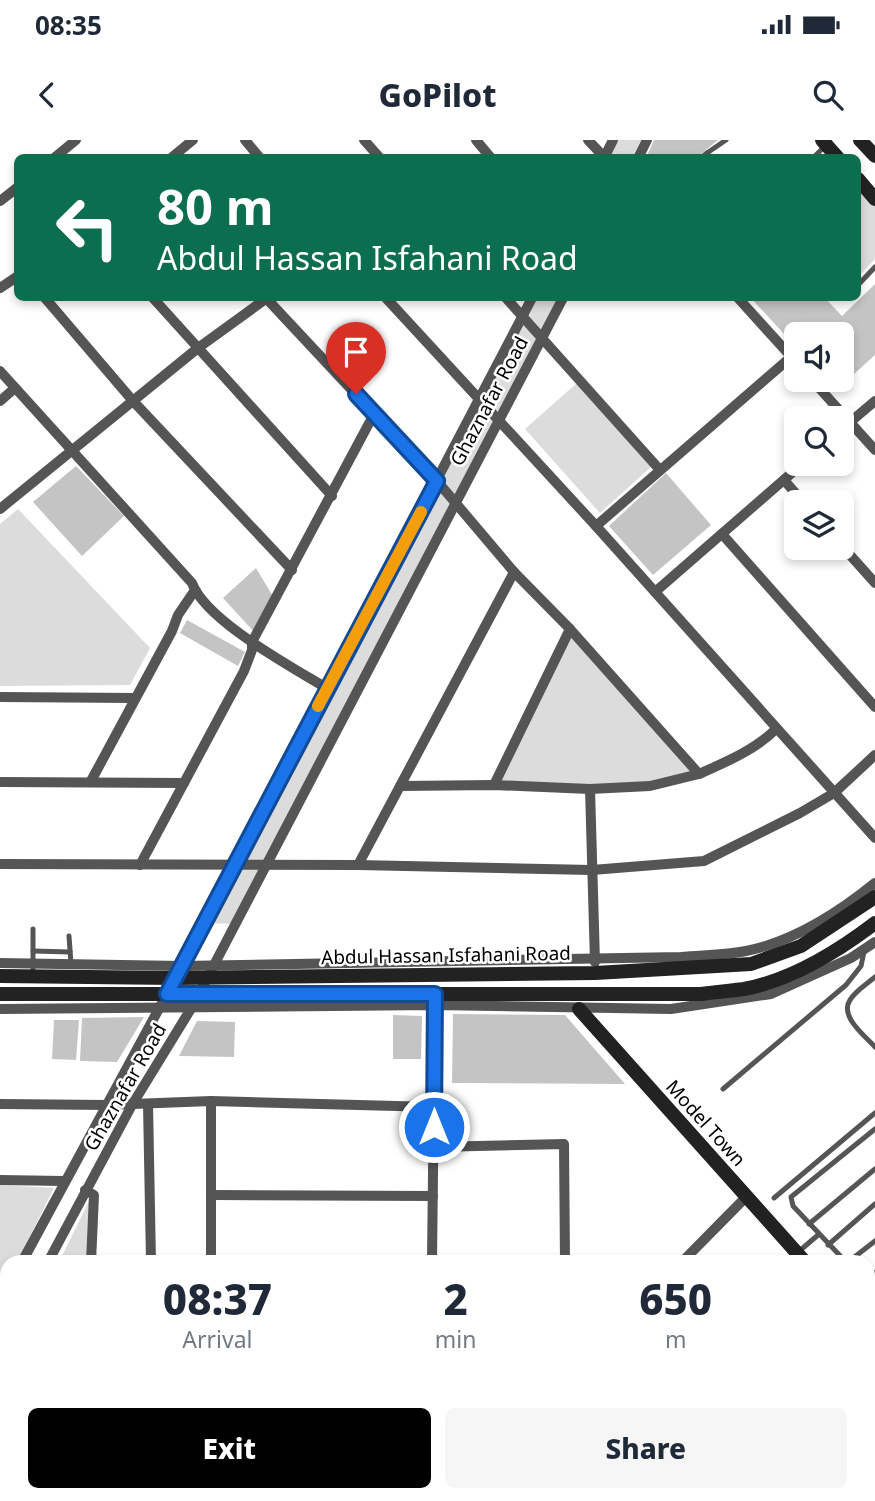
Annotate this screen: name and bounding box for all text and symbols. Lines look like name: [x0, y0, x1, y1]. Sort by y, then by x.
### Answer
text: 08:35: [35, 7, 102, 43]
text: GoPilot: [379, 73, 496, 116]
icon: back: [28, 76, 66, 114]
icon: search: [809, 76, 847, 114]
text: 80 m: [157, 173, 274, 239]
icon: left: [42, 182, 133, 273]
text: Abdul Hassan Isfahani Road: [157, 236, 578, 279]
pin: [326, 322, 386, 394]
map controls: [784, 322, 854, 560]
button: sound: [784, 322, 854, 392]
street label: Ghaznafar Road: [444, 332, 534, 470]
icon: arrive: [337, 333, 375, 371]
button: search: [784, 406, 854, 476]
button: layers: [784, 490, 854, 560]
street label: Abdul Hassan Isfahani Road: [321, 940, 571, 970]
street label: Ghaznafar Road: [78, 1018, 172, 1156]
street label: Model Town: [660, 1074, 752, 1172]
position arrow: [397, 1090, 471, 1164]
text: 08:37: [163, 1270, 272, 1327]
text: 2: [443, 1270, 468, 1327]
text: 650: [639, 1270, 712, 1327]
text: Arrival: [182, 1323, 252, 1355]
text: min: [435, 1323, 476, 1355]
text: m: [665, 1323, 686, 1355]
button: Exit: [28, 1408, 431, 1488]
button: Share: [445, 1408, 847, 1488]

